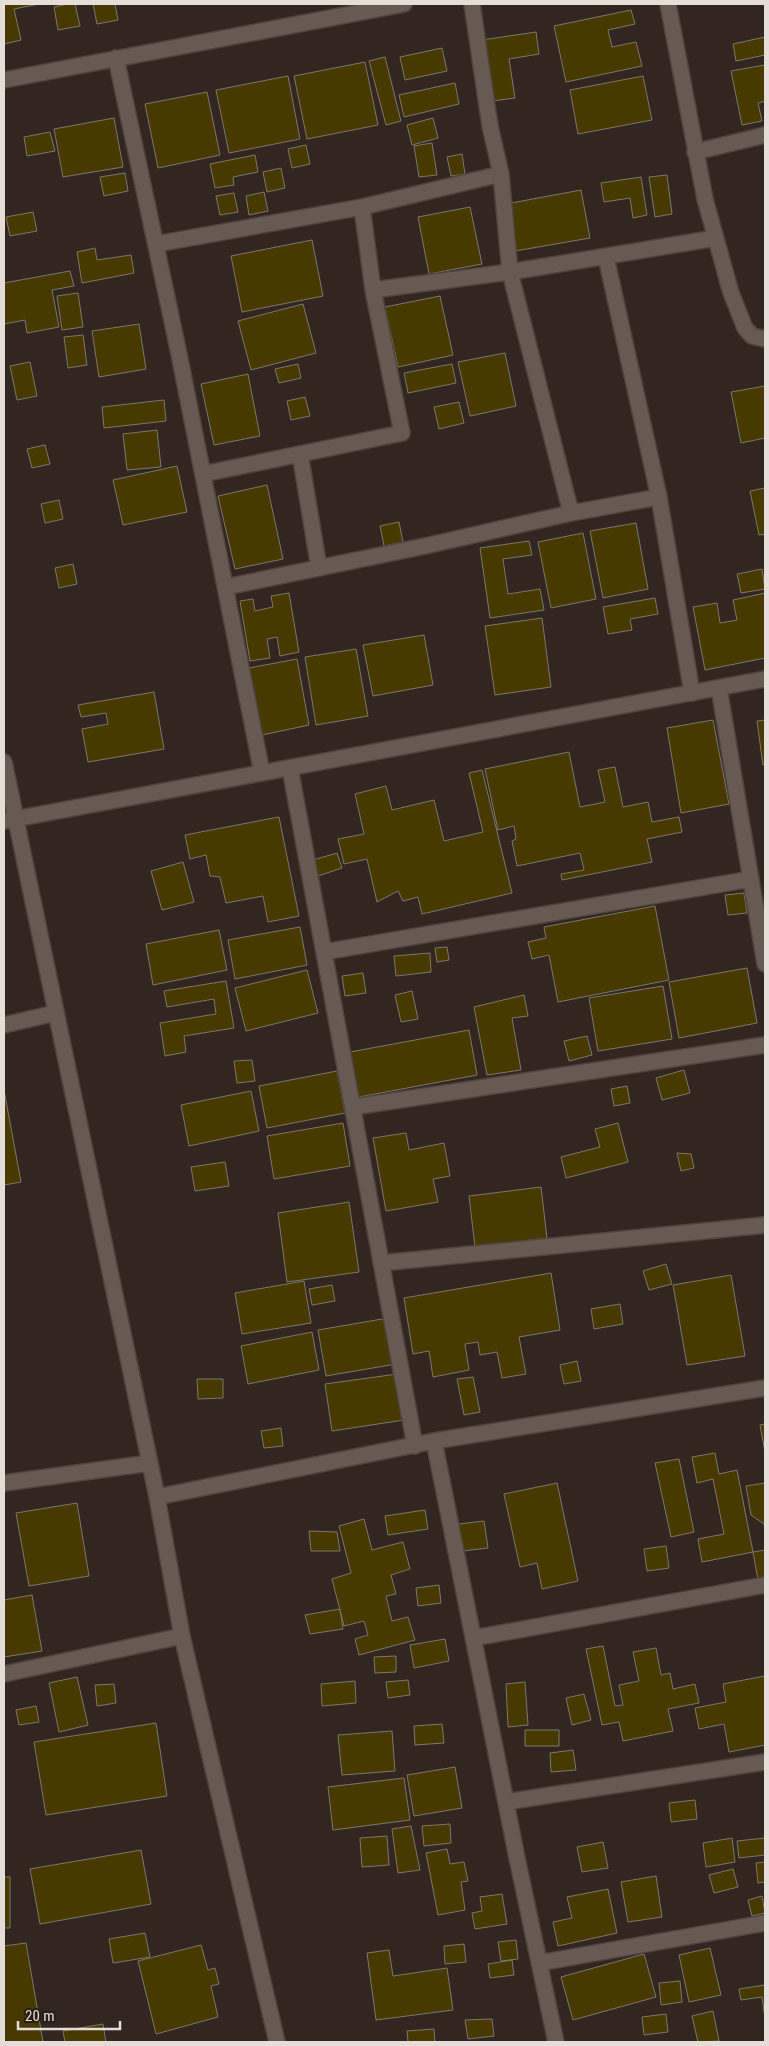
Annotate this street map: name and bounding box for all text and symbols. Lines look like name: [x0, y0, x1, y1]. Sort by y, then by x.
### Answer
scale bar: [18, 1998, 120, 2030]
text: 20 m: [25, 2007, 55, 2025]

